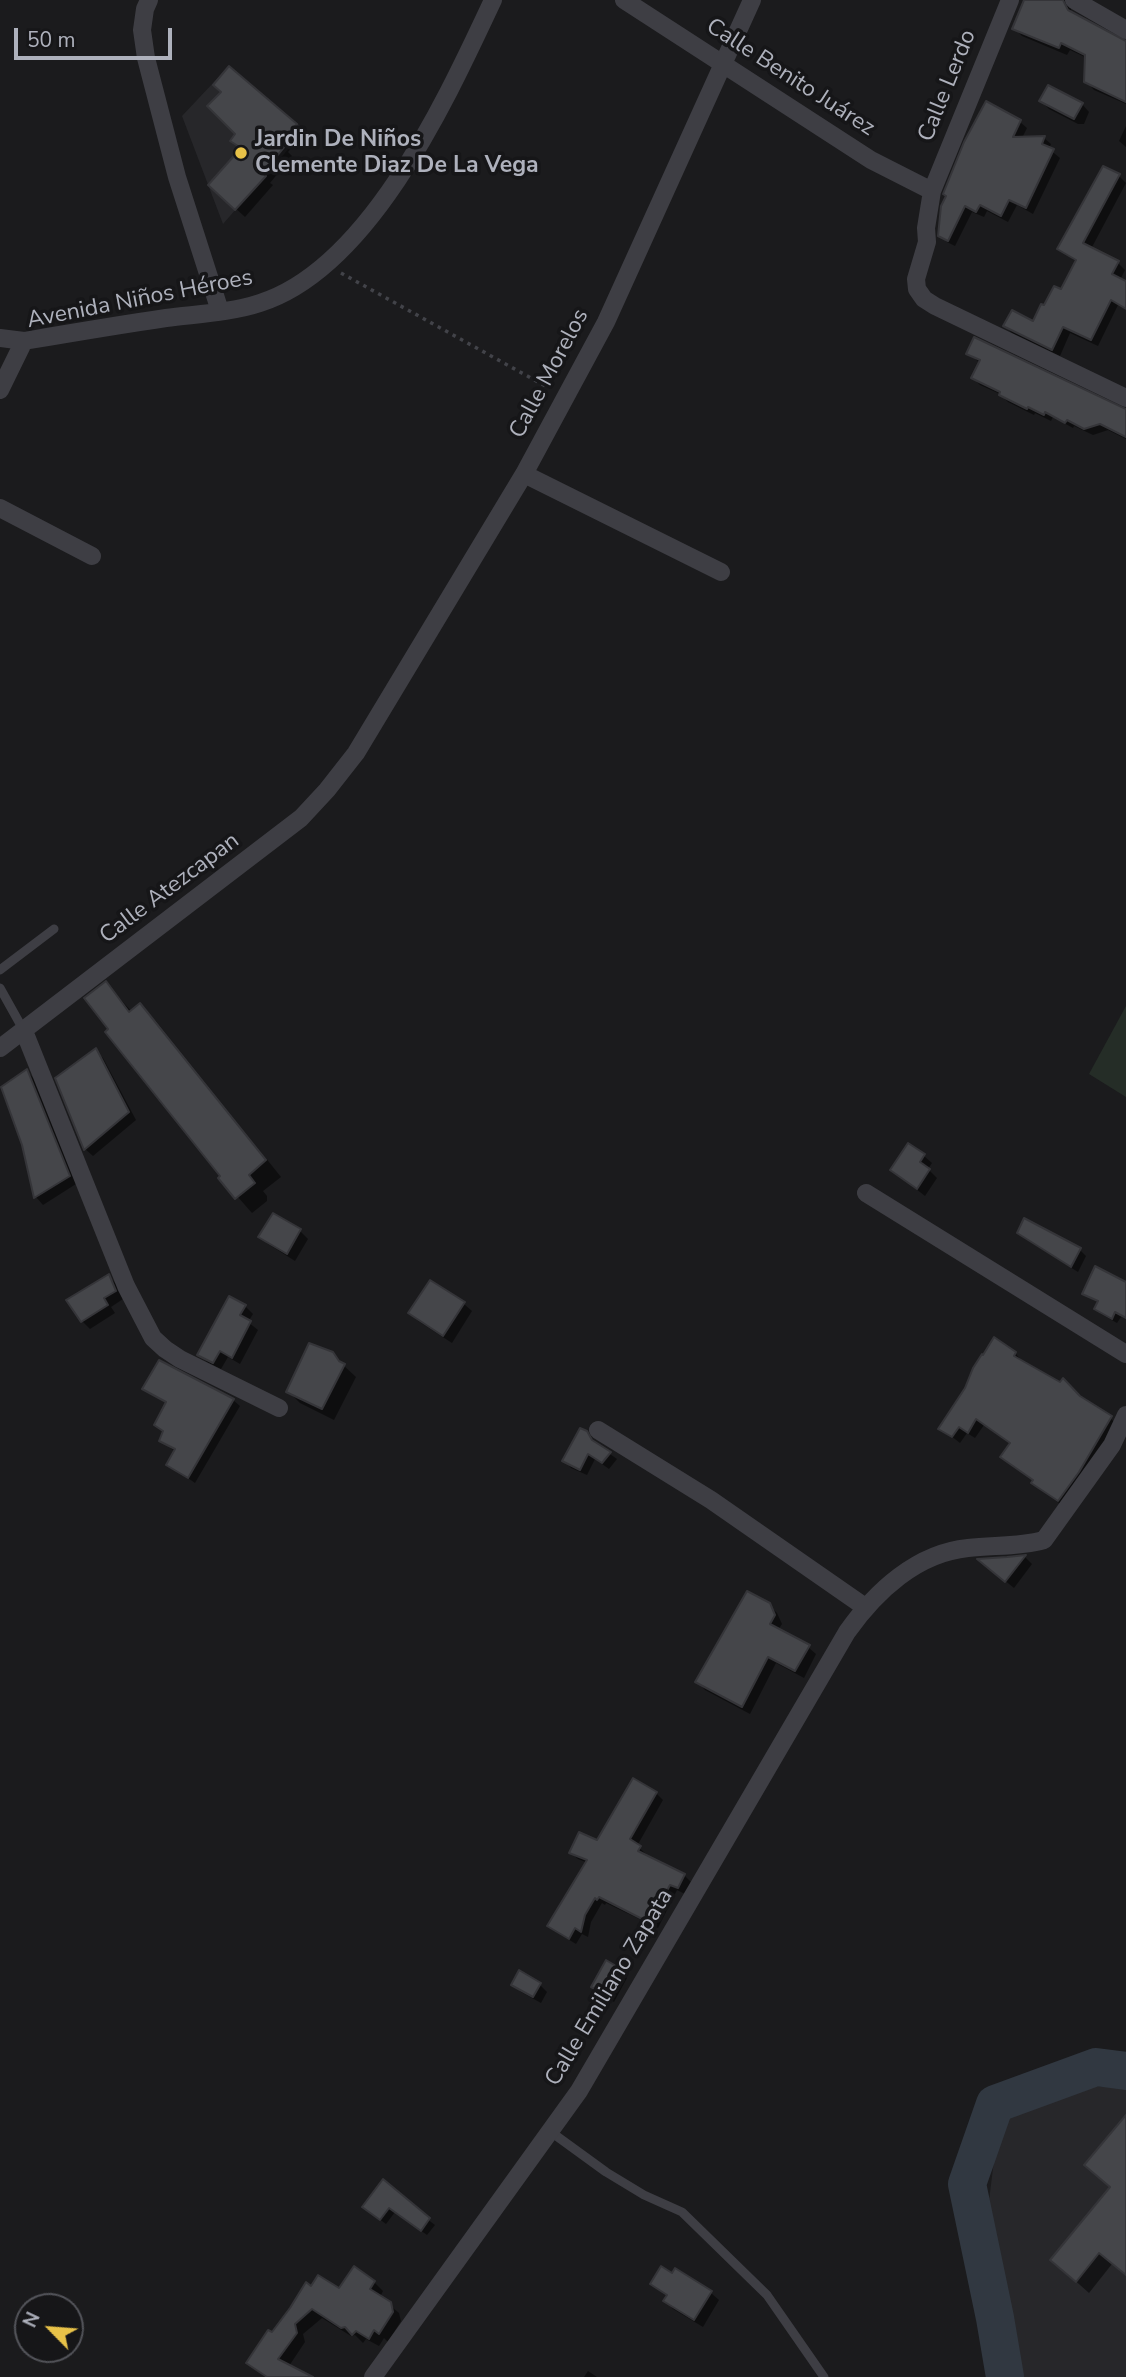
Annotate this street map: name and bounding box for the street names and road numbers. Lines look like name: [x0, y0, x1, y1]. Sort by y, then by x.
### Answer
street label: Calle Benito Juárez: [701, 13, 879, 143]
street label: Calle Lerdo: [913, 26, 983, 146]
street label: Avenida Niños Héroes: [25, 265, 255, 335]
street label: Calle Morelos: [504, 305, 596, 443]
street label: Calle Atezcapan: [95, 828, 245, 950]
street label: Calle Emiliano Zapata: [540, 1885, 680, 2091]

